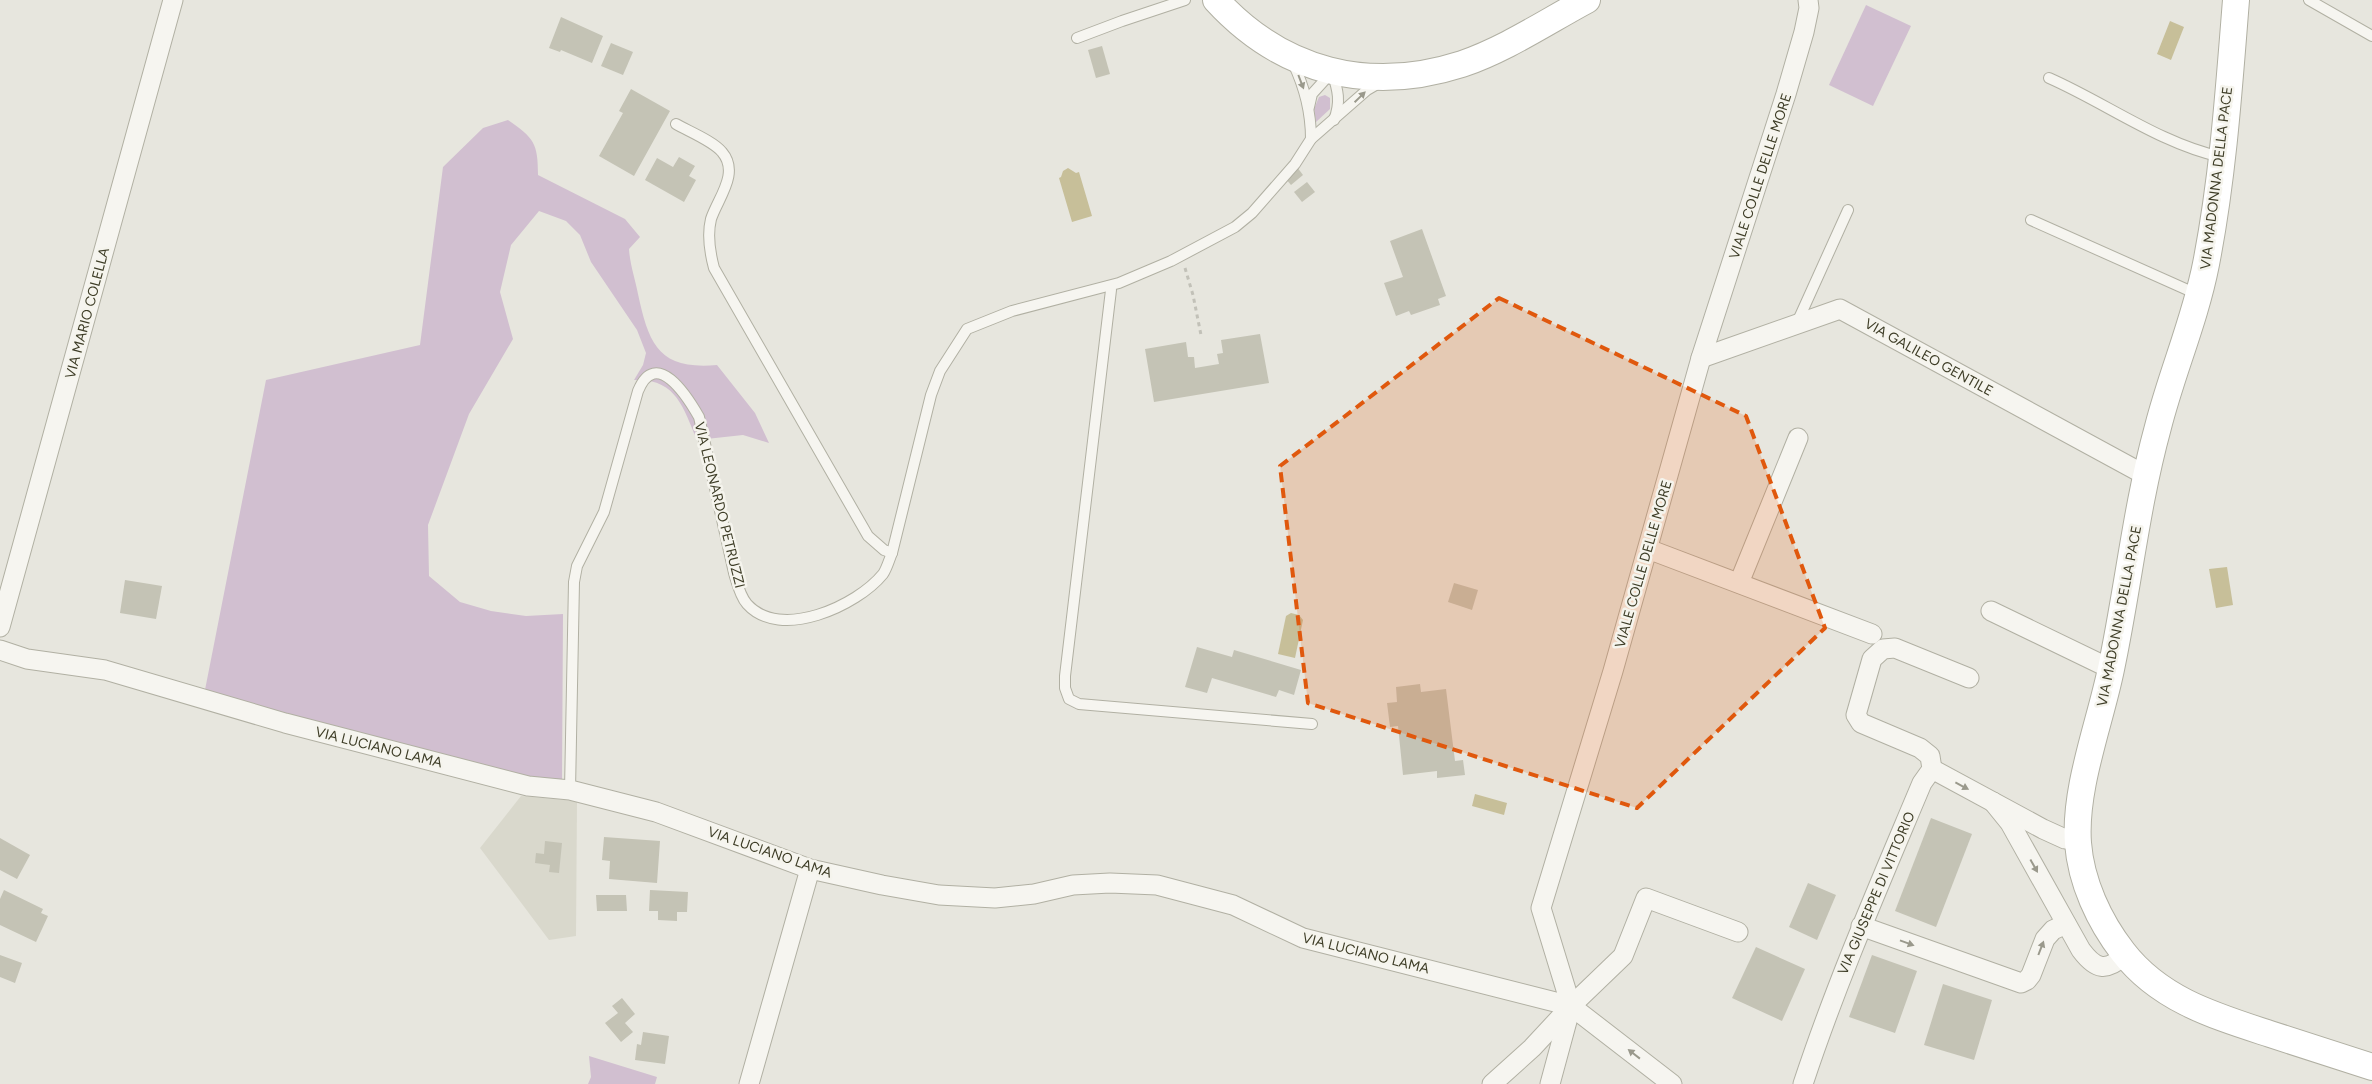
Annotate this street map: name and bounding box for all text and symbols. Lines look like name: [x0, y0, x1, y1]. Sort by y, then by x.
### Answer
one-way arrow: [1298, 74, 1305, 89]
street label: VIA MADONNA DELLA PACE: [2197, 86, 2236, 270]
one-way arrow: [1354, 91, 1366, 103]
street label: VIALE COLLE DELLE MORE: [1726, 91, 1795, 261]
street label: VIA MARIO COLELLA: [62, 245, 113, 381]
street label: VIA GALILEO GENTILE: [1862, 315, 1996, 400]
street label: VIA LEONARDO PETRUZZI: [691, 420, 748, 590]
street label: VIALE COLLE DELLE MORE: [1611, 479, 1676, 650]
street label: VIA MADONNA DELLA PACE: [2094, 524, 2145, 708]
street label: VIA LUCIANO LAMA: [314, 723, 445, 772]
one-way arrow: [1955, 782, 1969, 790]
street label: VIA GIUSEPPE DI VITTORIO: [1834, 809, 1919, 977]
street label: VIA LUCIANO LAMA: [706, 823, 835, 882]
one-way arrow: [2030, 858, 2038, 873]
street label: VIA LUCIANO LAMA: [1301, 929, 1432, 978]
one-way arrow: [1900, 939, 1915, 947]
one-way arrow: [2038, 941, 2046, 955]
one-way arrow: [1627, 1048, 1640, 1059]

